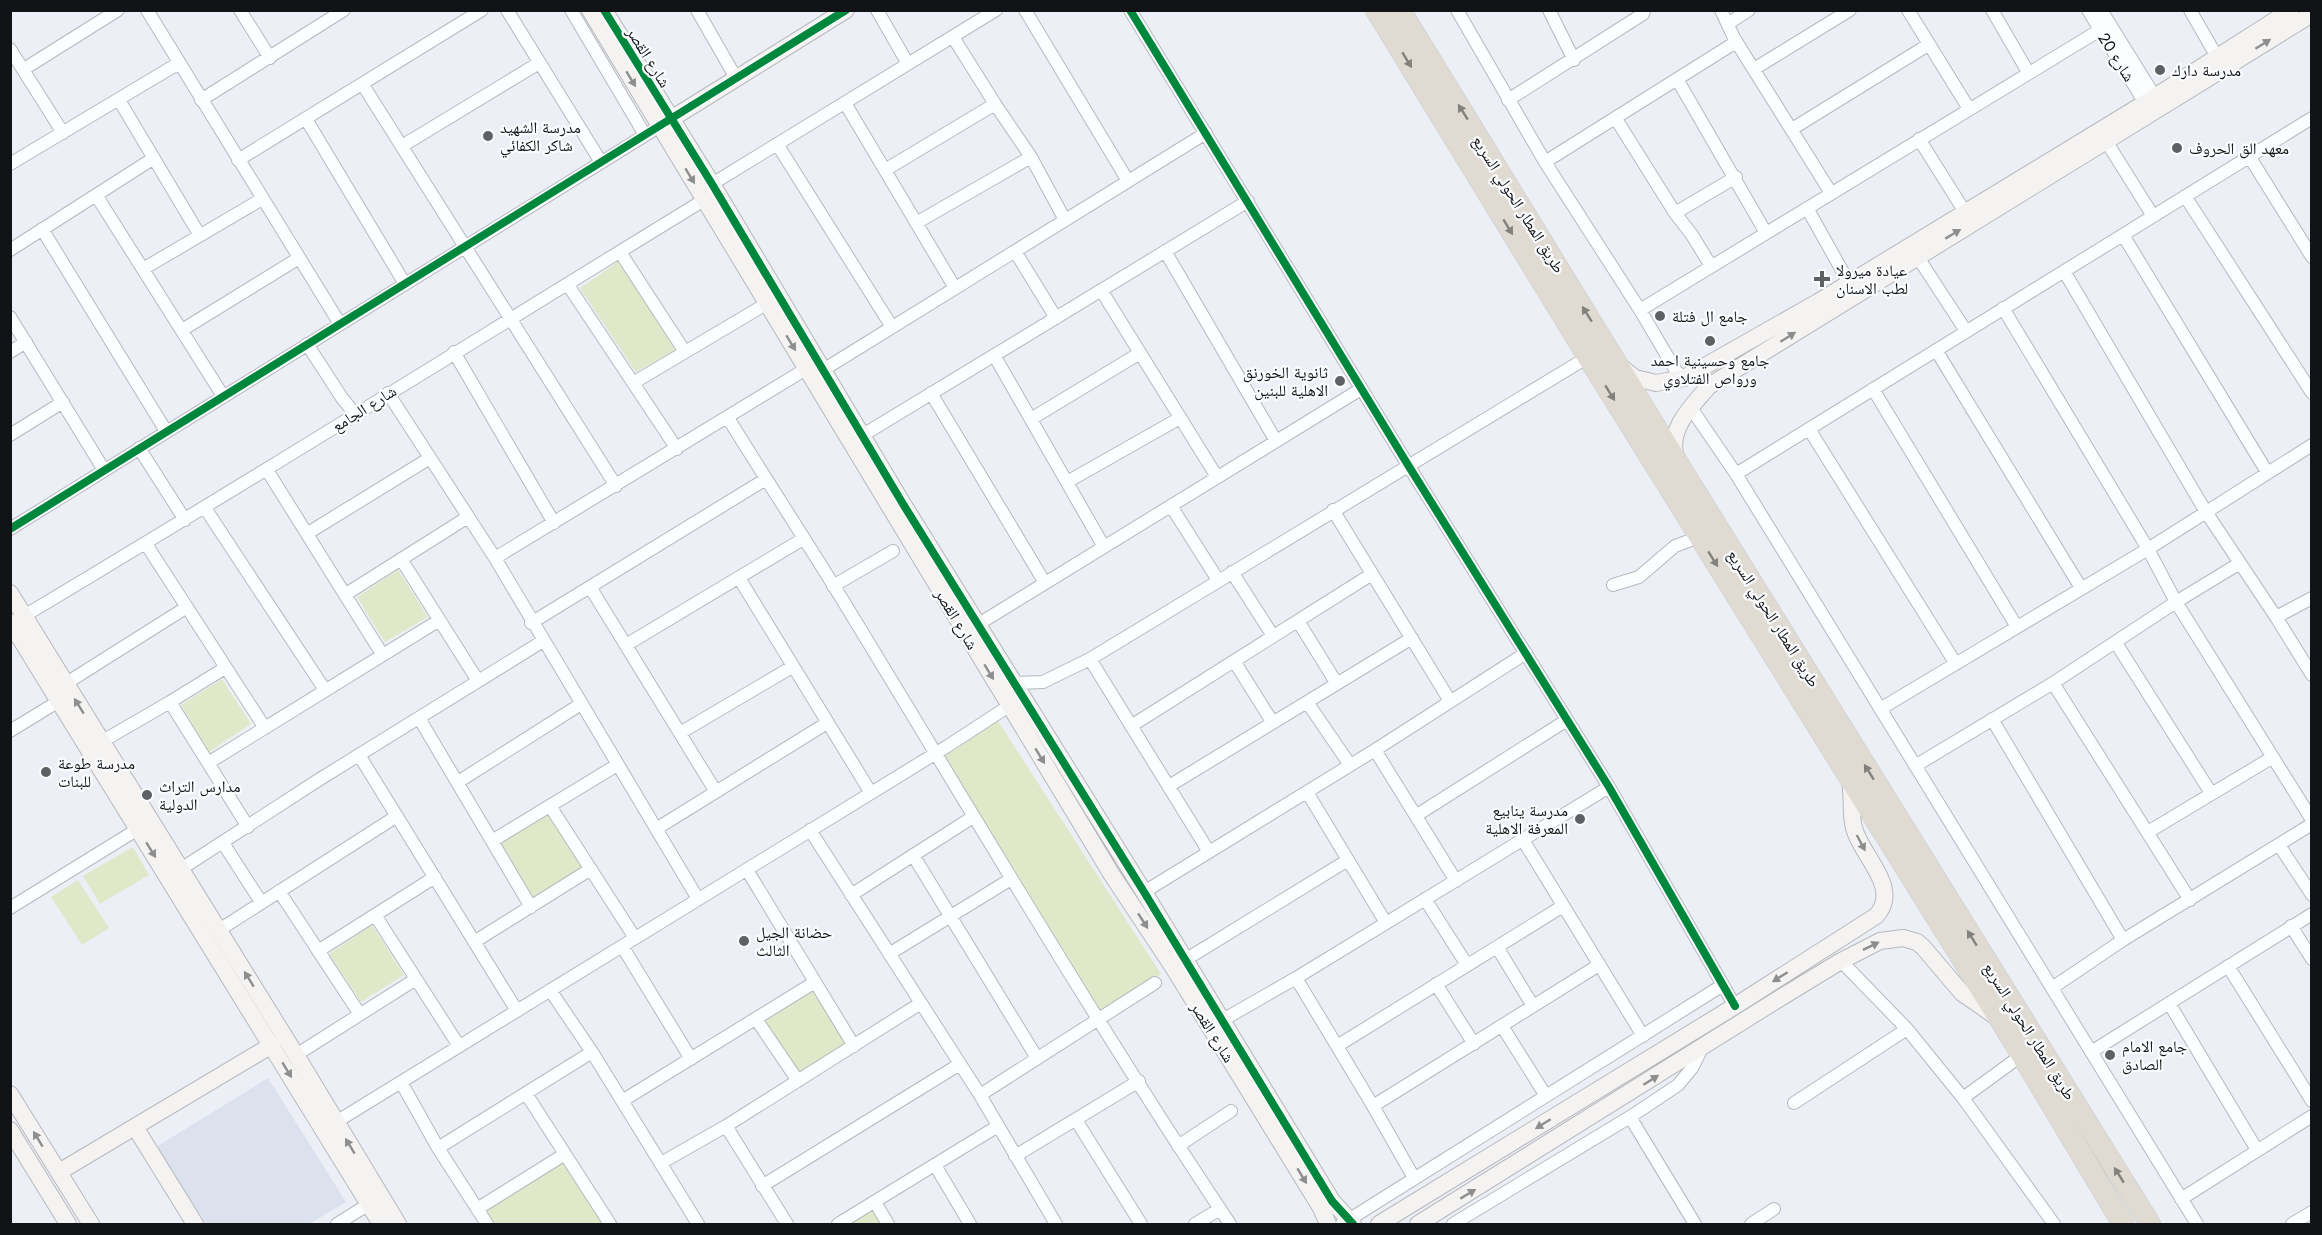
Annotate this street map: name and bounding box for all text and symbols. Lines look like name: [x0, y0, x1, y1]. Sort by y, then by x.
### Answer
street label: شارع القصر: [620, 22, 676, 92]
street label: شارع 20: [2093, 28, 2141, 86]
one-way arrow: [2255, 39, 2271, 50]
one-way arrow: [1401, 52, 1412, 68]
place label: مدرسة دارك: [2172, 59, 2241, 82]
marker: مدرسة دارك: [2153, 63, 2167, 77]
one-way arrow: [626, 71, 637, 87]
one-way arrow: [1457, 104, 1468, 120]
place label: مدرسة الشهيد شاكر الكفائي: [500, 116, 581, 158]
marker: مدرسة الشهيد شاكر الكفائي: [481, 129, 495, 143]
street label: طريق المطار الحولي السريع: [1466, 131, 1570, 278]
place label: معهد الق الحروف: [2189, 137, 2289, 160]
marker: معهد الق الحروف: [2170, 141, 2184, 155]
one-way arrow: [684, 168, 695, 184]
one-way arrow: [1503, 219, 1514, 235]
one-way arrow: [1945, 229, 1962, 240]
place label: عيادة ميرولا لطب الاسنان: [1836, 259, 1908, 300]
marker: عيادة ميرولا لطب الاسنان: [1813, 270, 1831, 288]
place label: جامع ال فتلة: [1672, 305, 1748, 328]
one-way arrow: [1581, 306, 1592, 322]
marker: جامع ال فتلة: [1653, 309, 1667, 323]
one-way arrow: [1780, 331, 1796, 342]
marker: جامع وحسينية احمد ورواص الفتلاوي: [1703, 334, 1717, 348]
one-way arrow: [785, 335, 796, 351]
place label: جامع وحسينية احمد ورواص الفتلاوي: [1651, 349, 1769, 391]
place label: ثانوية الخورنق الاهلية للبنين: [1243, 361, 1329, 402]
marker: ثانوية الخورنق الاهلية للبنين: [1333, 374, 1347, 388]
street label: شارع الجامع: [328, 380, 401, 437]
one-way arrow: [1605, 385, 1616, 401]
street label: طريق المطار الحولي السريع: [1721, 545, 1825, 692]
one-way arrow: [1708, 551, 1719, 567]
street label: شارع القصر: [929, 584, 984, 654]
one-way arrow: [984, 664, 995, 680]
one-way arrow: [74, 698, 85, 715]
one-way arrow: [1034, 748, 1045, 764]
place label: مدرسة طوعة للبنات: [58, 752, 135, 793]
one-way arrow: [1864, 764, 1875, 780]
marker: مدرسة طوعة للبنات: [39, 765, 53, 779]
place label: مدارس التراث الدولية: [159, 775, 240, 816]
marker: مدارس التراث الدولية: [140, 788, 154, 802]
place label: مدرسة ينابيع المعرفة الاهلية: [1485, 799, 1568, 840]
marker: مدرسة ينابيع المعرفة الاهلية: [1573, 812, 1587, 826]
one-way arrow: [1856, 835, 1866, 852]
one-way arrow: [146, 842, 157, 858]
one-way arrow: [1137, 913, 1148, 929]
place label: حضانة الجيل الثالث: [756, 921, 832, 962]
one-way arrow: [1967, 930, 1978, 946]
marker: حضانة الجيل الثالث: [737, 934, 751, 948]
one-way arrow: [1863, 941, 1880, 951]
street label: طريق المطار الحولي السريع: [1977, 958, 2081, 1105]
one-way arrow: [243, 971, 254, 987]
one-way arrow: [1772, 972, 1789, 983]
street label: شارع القصر: [1184, 997, 1240, 1067]
place label: جامع الامام الصادق: [2122, 1035, 2187, 1076]
marker: جامع الامام الصادق: [2103, 1048, 2117, 1062]
one-way arrow: [282, 1062, 292, 1079]
one-way arrow: [1643, 1074, 1659, 1085]
one-way arrow: [1535, 1118, 1551, 1129]
one-way arrow: [33, 1131, 44, 1147]
one-way arrow: [345, 1137, 355, 1154]
one-way arrow: [2114, 1167, 2125, 1183]
one-way arrow: [1296, 1168, 1307, 1184]
one-way arrow: [1460, 1189, 1476, 1200]

